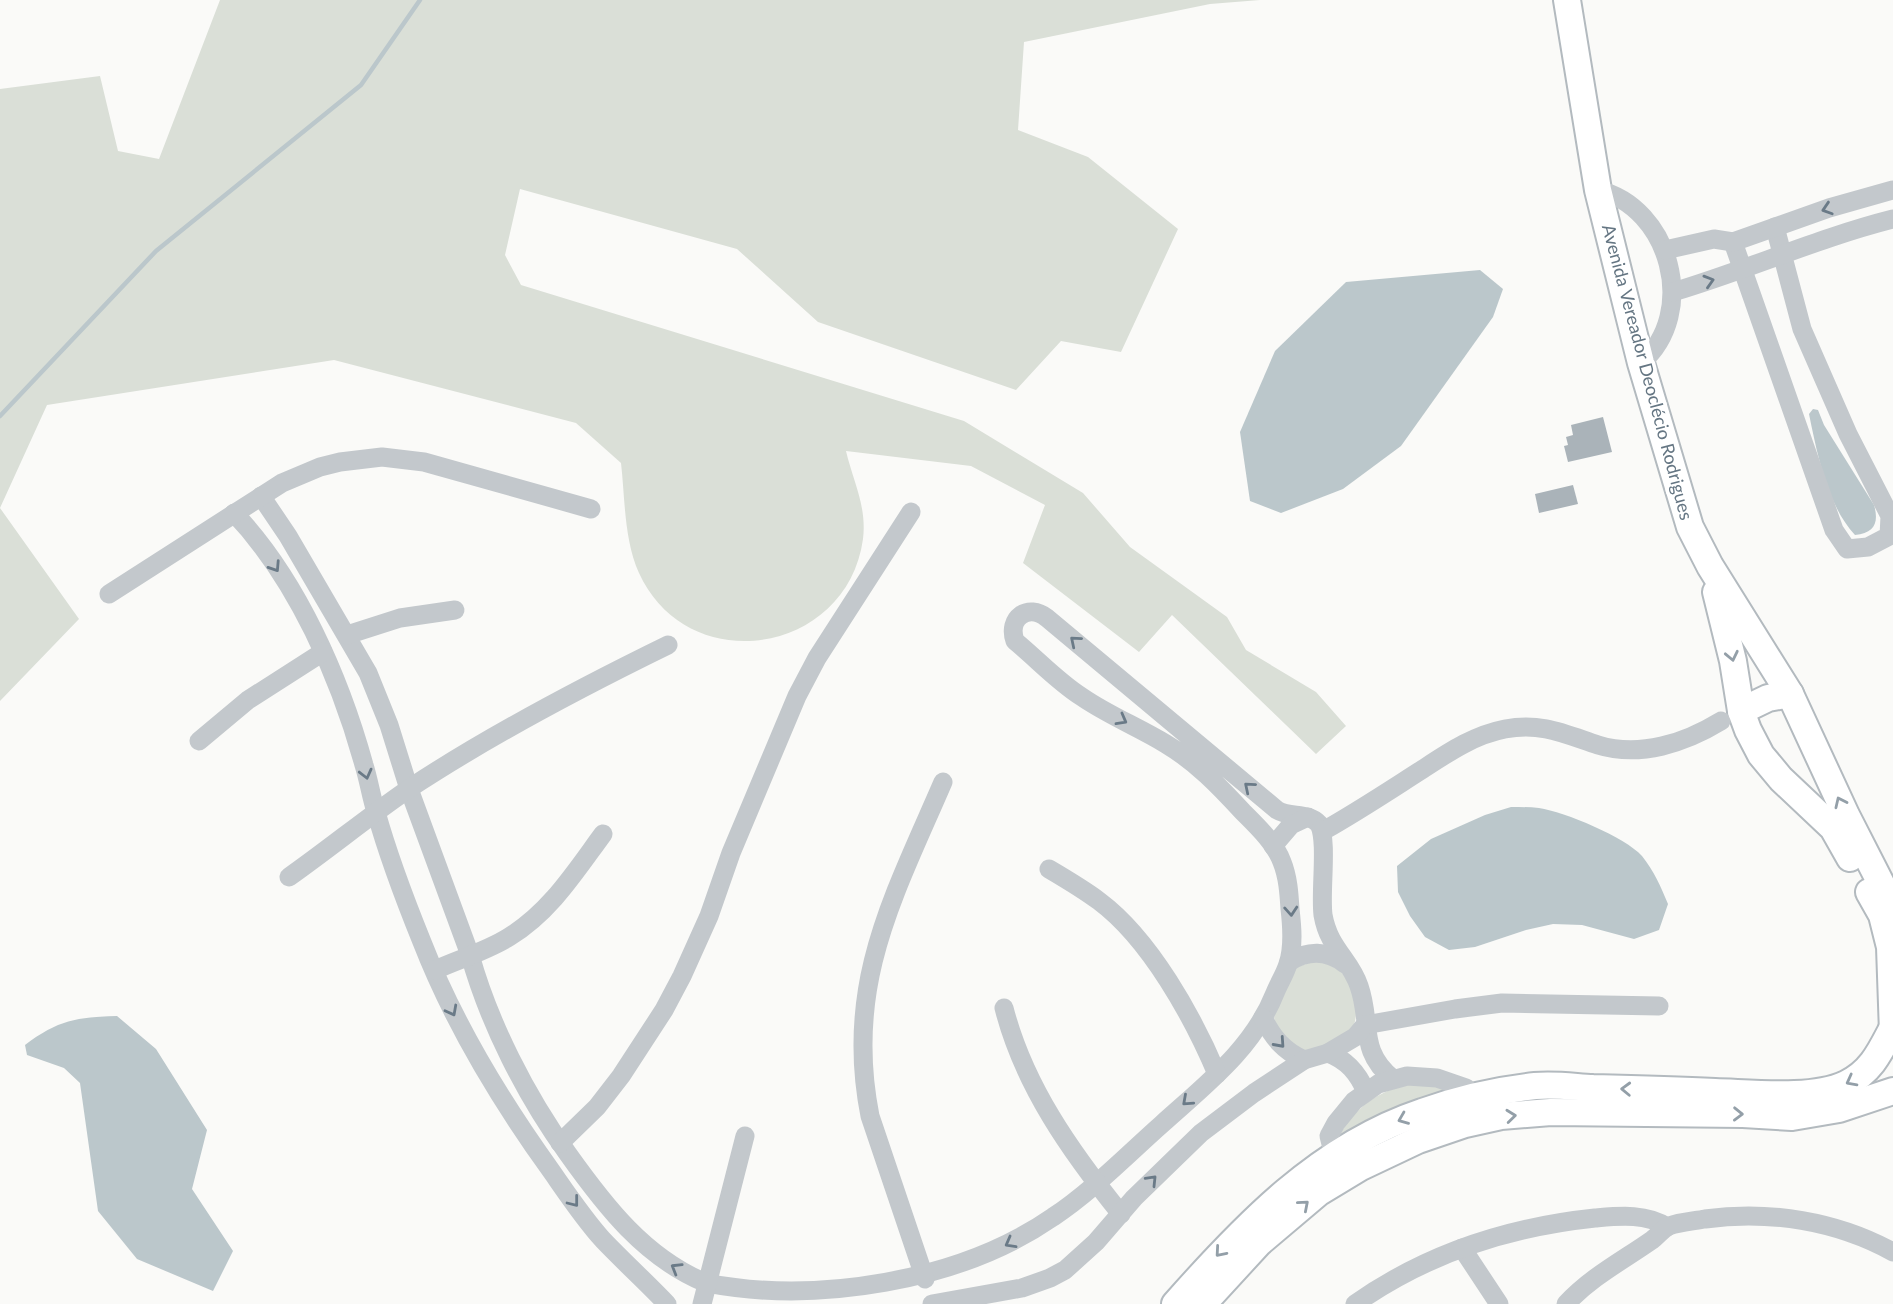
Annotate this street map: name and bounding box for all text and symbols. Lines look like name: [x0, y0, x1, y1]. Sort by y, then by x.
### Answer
one-way arrow: [1822, 200, 1834, 215]
street label: Avenida Vereador Deoclécio Rodrigues: [1598, 222, 1698, 522]
one-way arrow: [1702, 275, 1714, 290]
one-way arrow: [267, 559, 279, 572]
one-way arrow: [1070, 637, 1083, 649]
one-way arrow: [1724, 650, 1738, 662]
one-way arrow: [1115, 712, 1127, 725]
one-way arrow: [358, 768, 372, 780]
one-way arrow: [1244, 783, 1257, 795]
one-way arrow: [1834, 797, 1848, 809]
one-way arrow: [1283, 905, 1298, 916]
one-way arrow: [443, 1003, 457, 1016]
one-way arrow: [1272, 1035, 1284, 1048]
one-way arrow: [1845, 1072, 1858, 1086]
one-way arrow: [1620, 1081, 1631, 1096]
one-way arrow: [1182, 1093, 1195, 1106]
one-way arrow: [1733, 1106, 1744, 1122]
one-way arrow: [1505, 1108, 1516, 1123]
one-way arrow: [1397, 1111, 1409, 1125]
one-way arrow: [1144, 1176, 1156, 1188]
one-way arrow: [565, 1194, 578, 1207]
one-way arrow: [1296, 1201, 1309, 1213]
one-way arrow: [1005, 1235, 1017, 1248]
one-way arrow: [1216, 1244, 1228, 1257]
one-way arrow: [671, 1263, 684, 1276]

